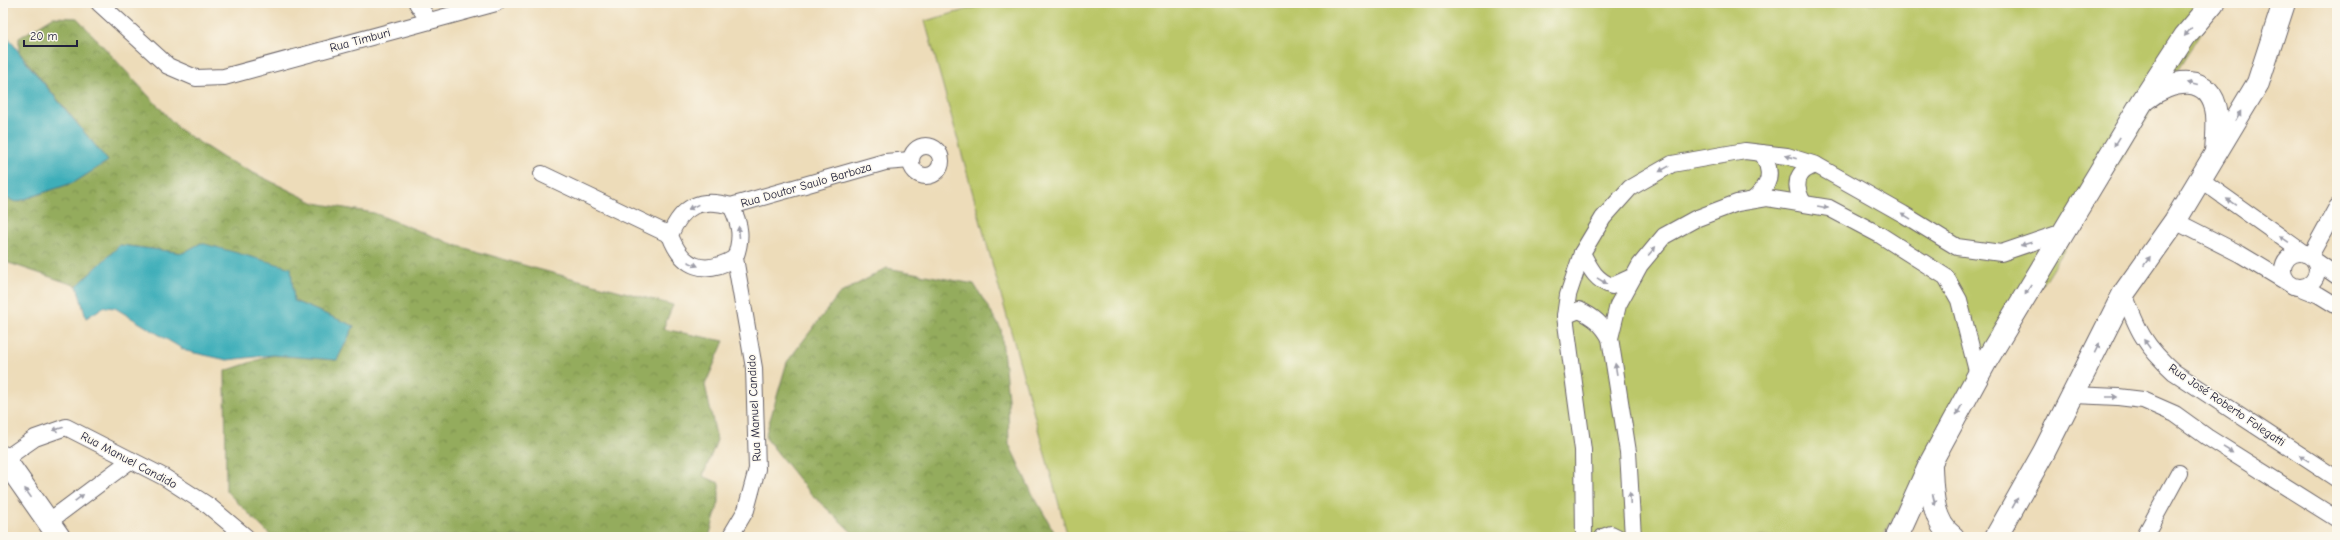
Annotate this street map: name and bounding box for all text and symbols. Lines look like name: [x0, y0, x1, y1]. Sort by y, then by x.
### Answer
scale bar: [24, 22, 77, 48]
street label: Rua Timburi: [328, 25, 392, 55]
one-way arrow: [2183, 27, 2192, 38]
text: 20 m: [30, 29, 58, 43]
one-way arrow: [2186, 81, 2198, 87]
one-way arrow: [2235, 110, 2242, 122]
one-way arrow: [2113, 137, 2121, 147]
one-way arrow: [1785, 154, 1797, 160]
street label: Rua Doutor Saulo Barboza: [739, 160, 873, 210]
one-way arrow: [1658, 165, 1670, 172]
one-way arrow: [2226, 198, 2237, 206]
one-way arrow: [688, 203, 699, 210]
one-way arrow: [1817, 204, 1829, 210]
one-way arrow: [1900, 212, 1912, 219]
one-way arrow: [736, 226, 743, 238]
one-way arrow: [2278, 235, 2289, 243]
one-way arrow: [2019, 242, 2031, 248]
one-way arrow: [1648, 245, 1657, 256]
one-way arrow: [2143, 256, 2151, 267]
one-way arrow: [688, 262, 700, 268]
one-way arrow: [1596, 277, 1608, 284]
one-way arrow: [2025, 284, 2032, 296]
one-way arrow: [2143, 339, 2151, 350]
one-way arrow: [2094, 342, 2100, 353]
street label: Rua Manuel Candido: [744, 354, 764, 462]
street label: Rua José Roberto Folegatti: [2166, 361, 2288, 449]
one-way arrow: [1613, 363, 1619, 375]
one-way arrow: [2106, 394, 2119, 400]
one-way arrow: [1956, 404, 1963, 415]
one-way arrow: [52, 426, 64, 432]
street label: Rua Manuel Candido: [78, 429, 180, 491]
one-way arrow: [2222, 447, 2234, 454]
one-way arrow: [2299, 454, 2310, 462]
one-way arrow: [24, 488, 32, 499]
one-way arrow: [1627, 492, 1634, 504]
one-way arrow: [74, 494, 85, 503]
one-way arrow: [1931, 494, 1937, 507]
one-way arrow: [2011, 497, 2018, 509]

